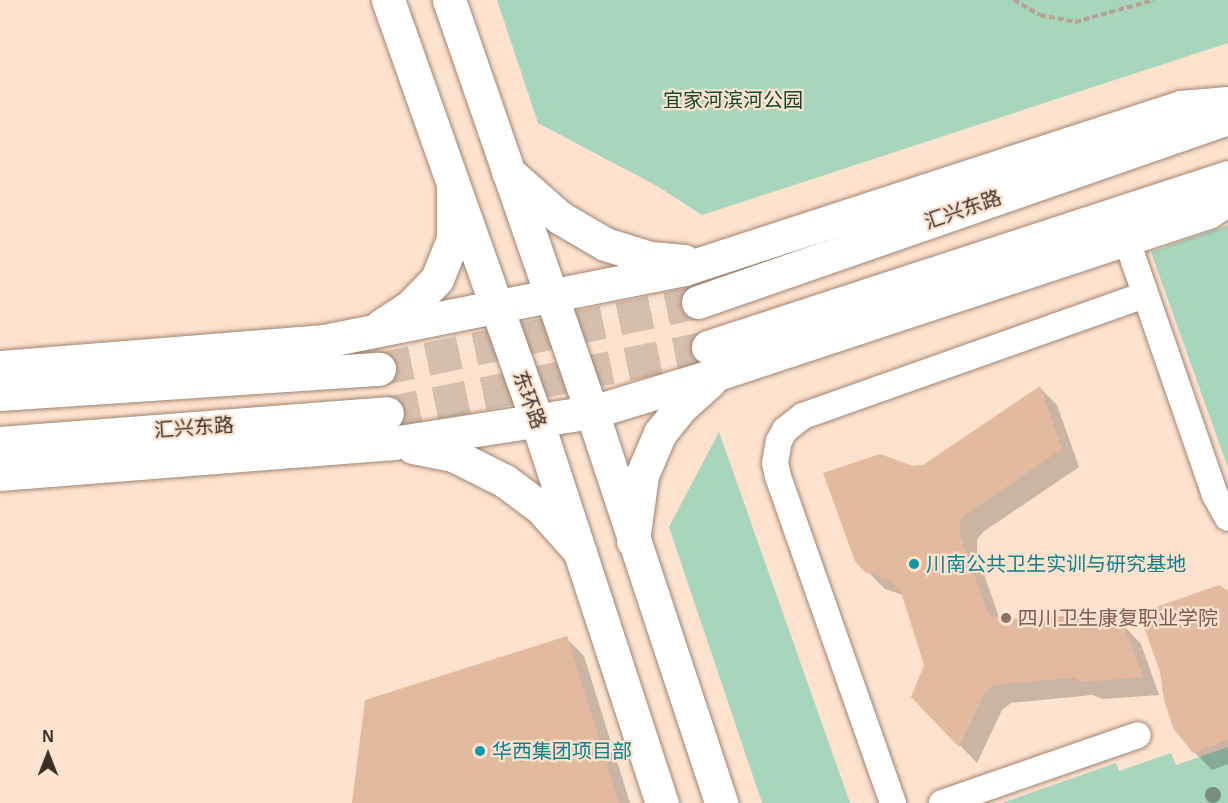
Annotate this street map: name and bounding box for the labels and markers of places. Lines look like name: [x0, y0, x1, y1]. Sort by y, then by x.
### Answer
place label: 川南公共卫生实训与研究基地: [926, 552, 1186, 576]
marker: 川南公共卫生实训与研究基地: [907, 557, 921, 571]
place label: 四川卫生康复职业学院: [1018, 606, 1218, 630]
marker: 四川卫生康复职业学院: [999, 611, 1013, 625]
place label: 华西集团项目部: [492, 739, 632, 763]
marker: 华西集团项目部: [473, 744, 487, 758]

